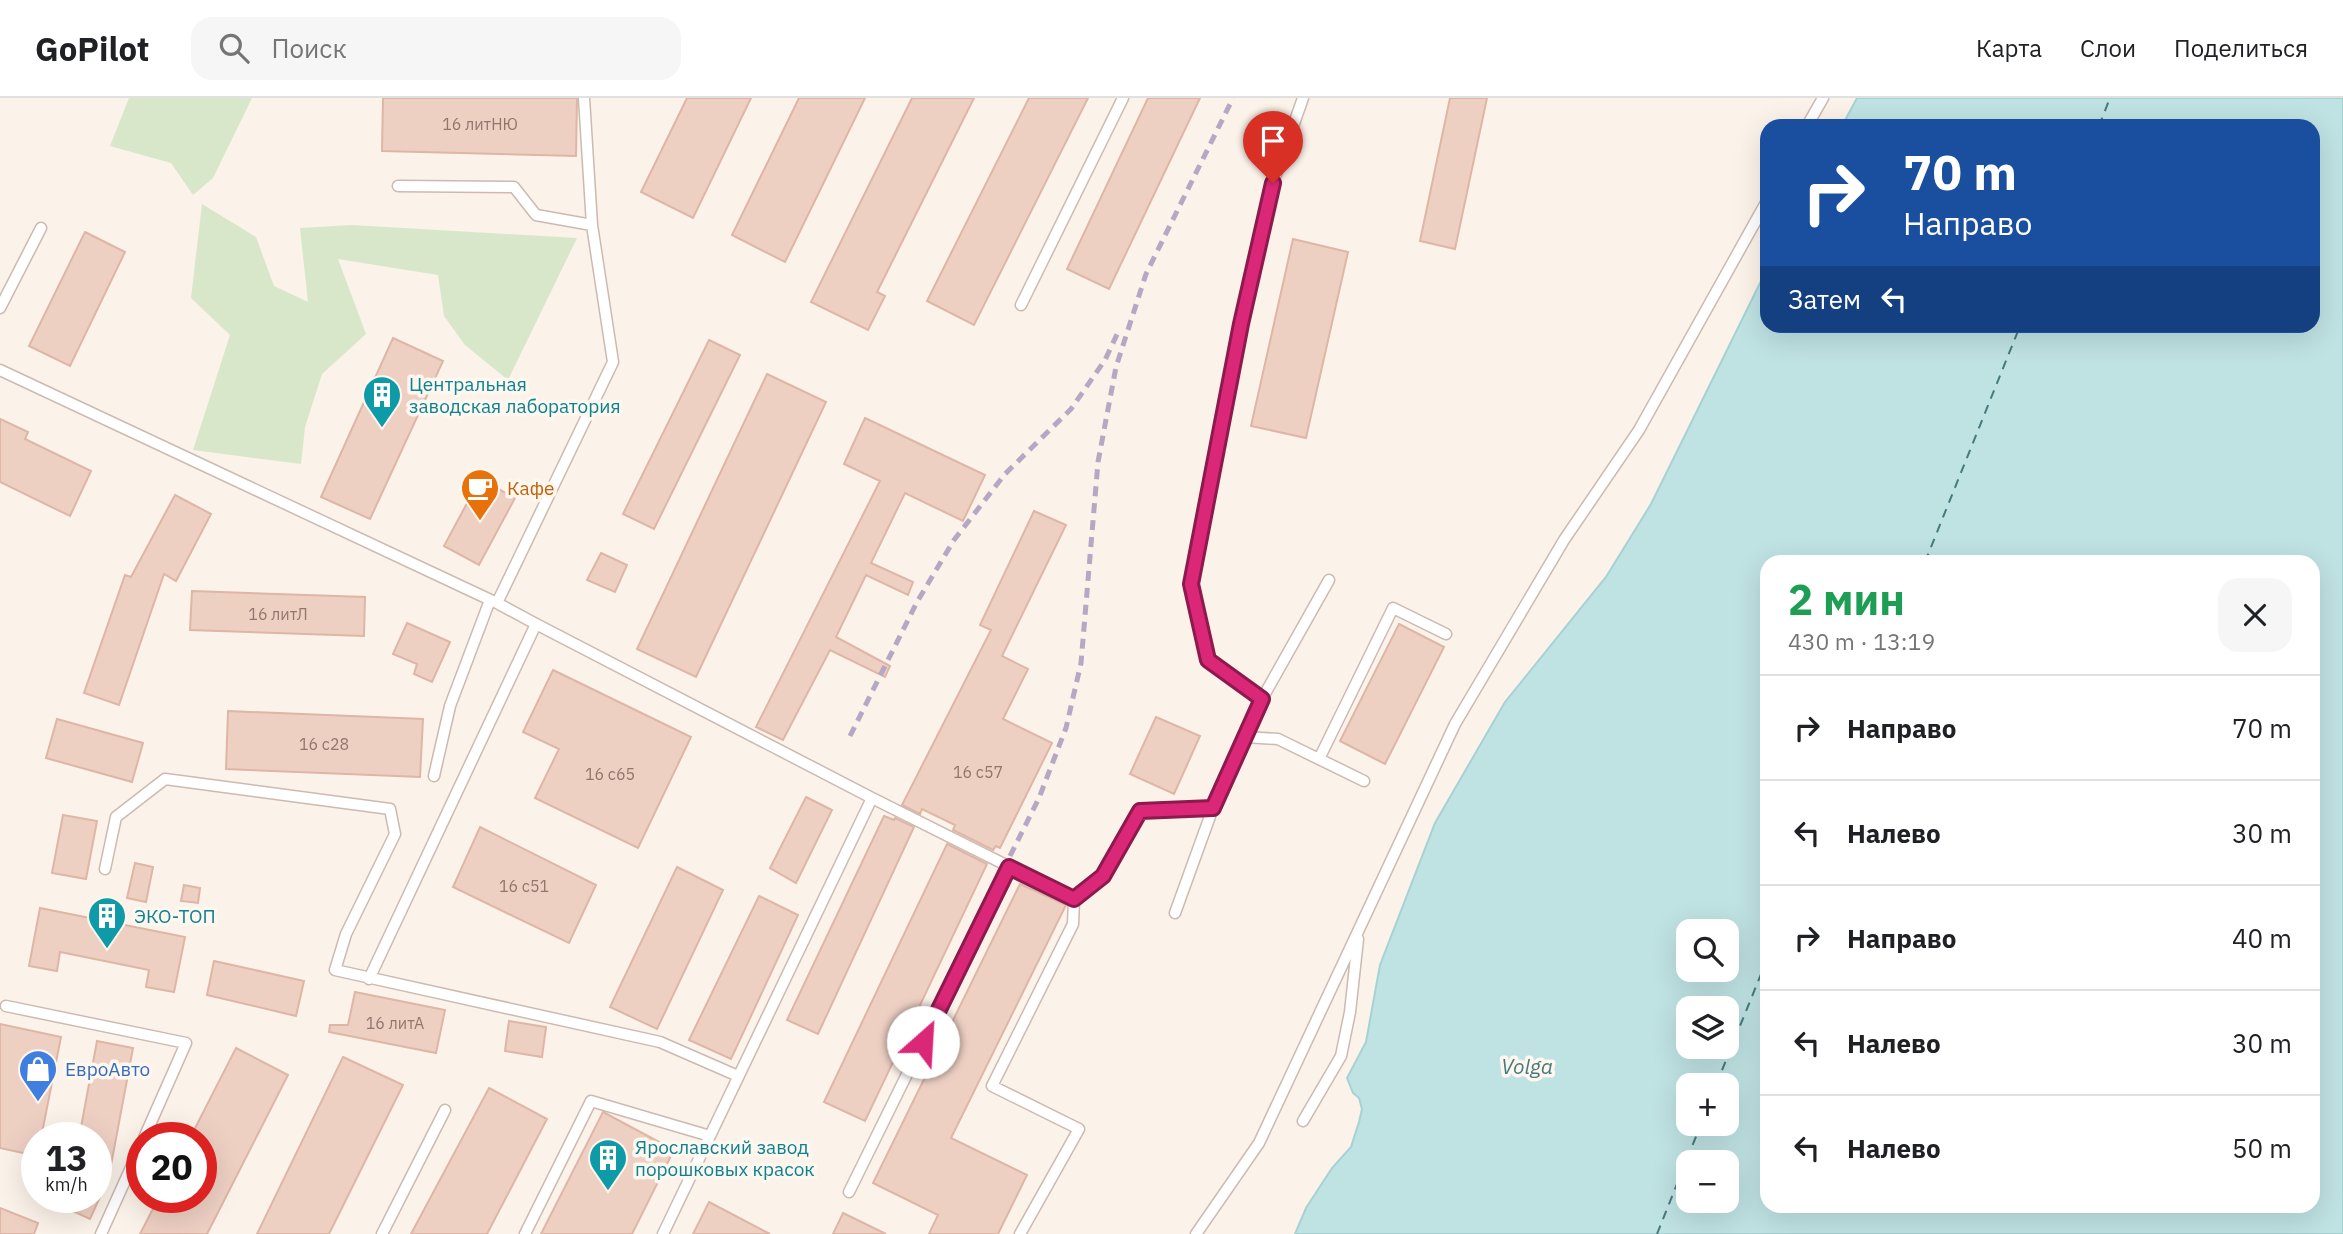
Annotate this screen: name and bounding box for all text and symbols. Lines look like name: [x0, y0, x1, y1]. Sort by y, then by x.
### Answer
search box: [191, 17, 681, 80]
text: GoPilot: [35, 27, 149, 70]
icon: search: [215, 29, 253, 67]
text: Поиск: [271, 31, 347, 65]
text: Карта: [1976, 32, 2042, 64]
text: Слои: [2080, 32, 2136, 64]
text: Поделиться: [2174, 32, 2308, 64]
pin: [1243, 111, 1303, 183]
house number: 16 литНЮ: [442, 114, 518, 134]
icon: arrive: [1254, 122, 1292, 160]
text: 70 m: [1903, 140, 2017, 203]
icon: right: [1788, 147, 1879, 238]
text: Направо: [1903, 202, 2032, 244]
icon: left: [1875, 280, 1913, 318]
text: Затем: [1788, 282, 1861, 316]
place label: Центральная заводская лаборатория: [409, 372, 621, 418]
building icon: Центральная заводская лаборатория: [361, 374, 403, 429]
cafe icon: Кафе: [459, 467, 501, 522]
place label: Кафе: [507, 476, 554, 500]
text: 2 мин: [1788, 572, 1905, 627]
button: close: [2218, 578, 2292, 652]
house number: 16 литЛ: [248, 604, 308, 624]
text: 430 m · 13:19: [1788, 626, 1935, 656]
icon: right: [1788, 709, 1826, 747]
text: Направо: [1847, 711, 1956, 745]
text: 70 m: [2232, 711, 2292, 745]
house number: 16 с28: [299, 734, 349, 754]
house number: 16 с57: [953, 762, 1003, 782]
house number: 16 с65: [585, 764, 635, 784]
icon: left: [1788, 814, 1826, 852]
text: Налево: [1847, 816, 1941, 850]
text: 30 m: [2232, 816, 2292, 850]
house number: 16 с51: [499, 876, 549, 896]
building icon: ЭКО-ТОП: [86, 895, 128, 950]
place label: ЭКО-ТОП: [134, 904, 216, 928]
map controls: [1676, 919, 1739, 1213]
button: search: [1676, 919, 1739, 982]
icon: right: [1788, 919, 1826, 957]
text: Направо: [1847, 921, 1956, 955]
text: 40 m: [2232, 921, 2292, 955]
button: layers: [1676, 996, 1739, 1059]
position arrow: [886, 1005, 960, 1079]
house number: 16 литА: [366, 1013, 424, 1033]
icon: left: [1788, 1024, 1826, 1062]
text: Налево: [1847, 1026, 1941, 1060]
text: 30 m: [2232, 1026, 2292, 1060]
shop icon: ЕвроАвто: [17, 1048, 59, 1103]
water label: Volga: [1501, 1052, 1553, 1080]
place label: ЕвроАвто: [65, 1057, 150, 1081]
button: +: [1676, 1073, 1739, 1136]
speed limit sign: 20: [126, 1122, 217, 1213]
icon: left: [1788, 1129, 1826, 1167]
text: Налево: [1847, 1131, 1941, 1165]
text: 50 m: [2232, 1131, 2292, 1165]
text: 13: [45, 1135, 88, 1181]
place label: Ярославский завод порошковых красок: [635, 1135, 815, 1181]
building icon: Ярославский завод порошковых красок: [587, 1137, 629, 1192]
button: −: [1676, 1150, 1739, 1213]
text: km/h: [45, 1173, 88, 1196]

